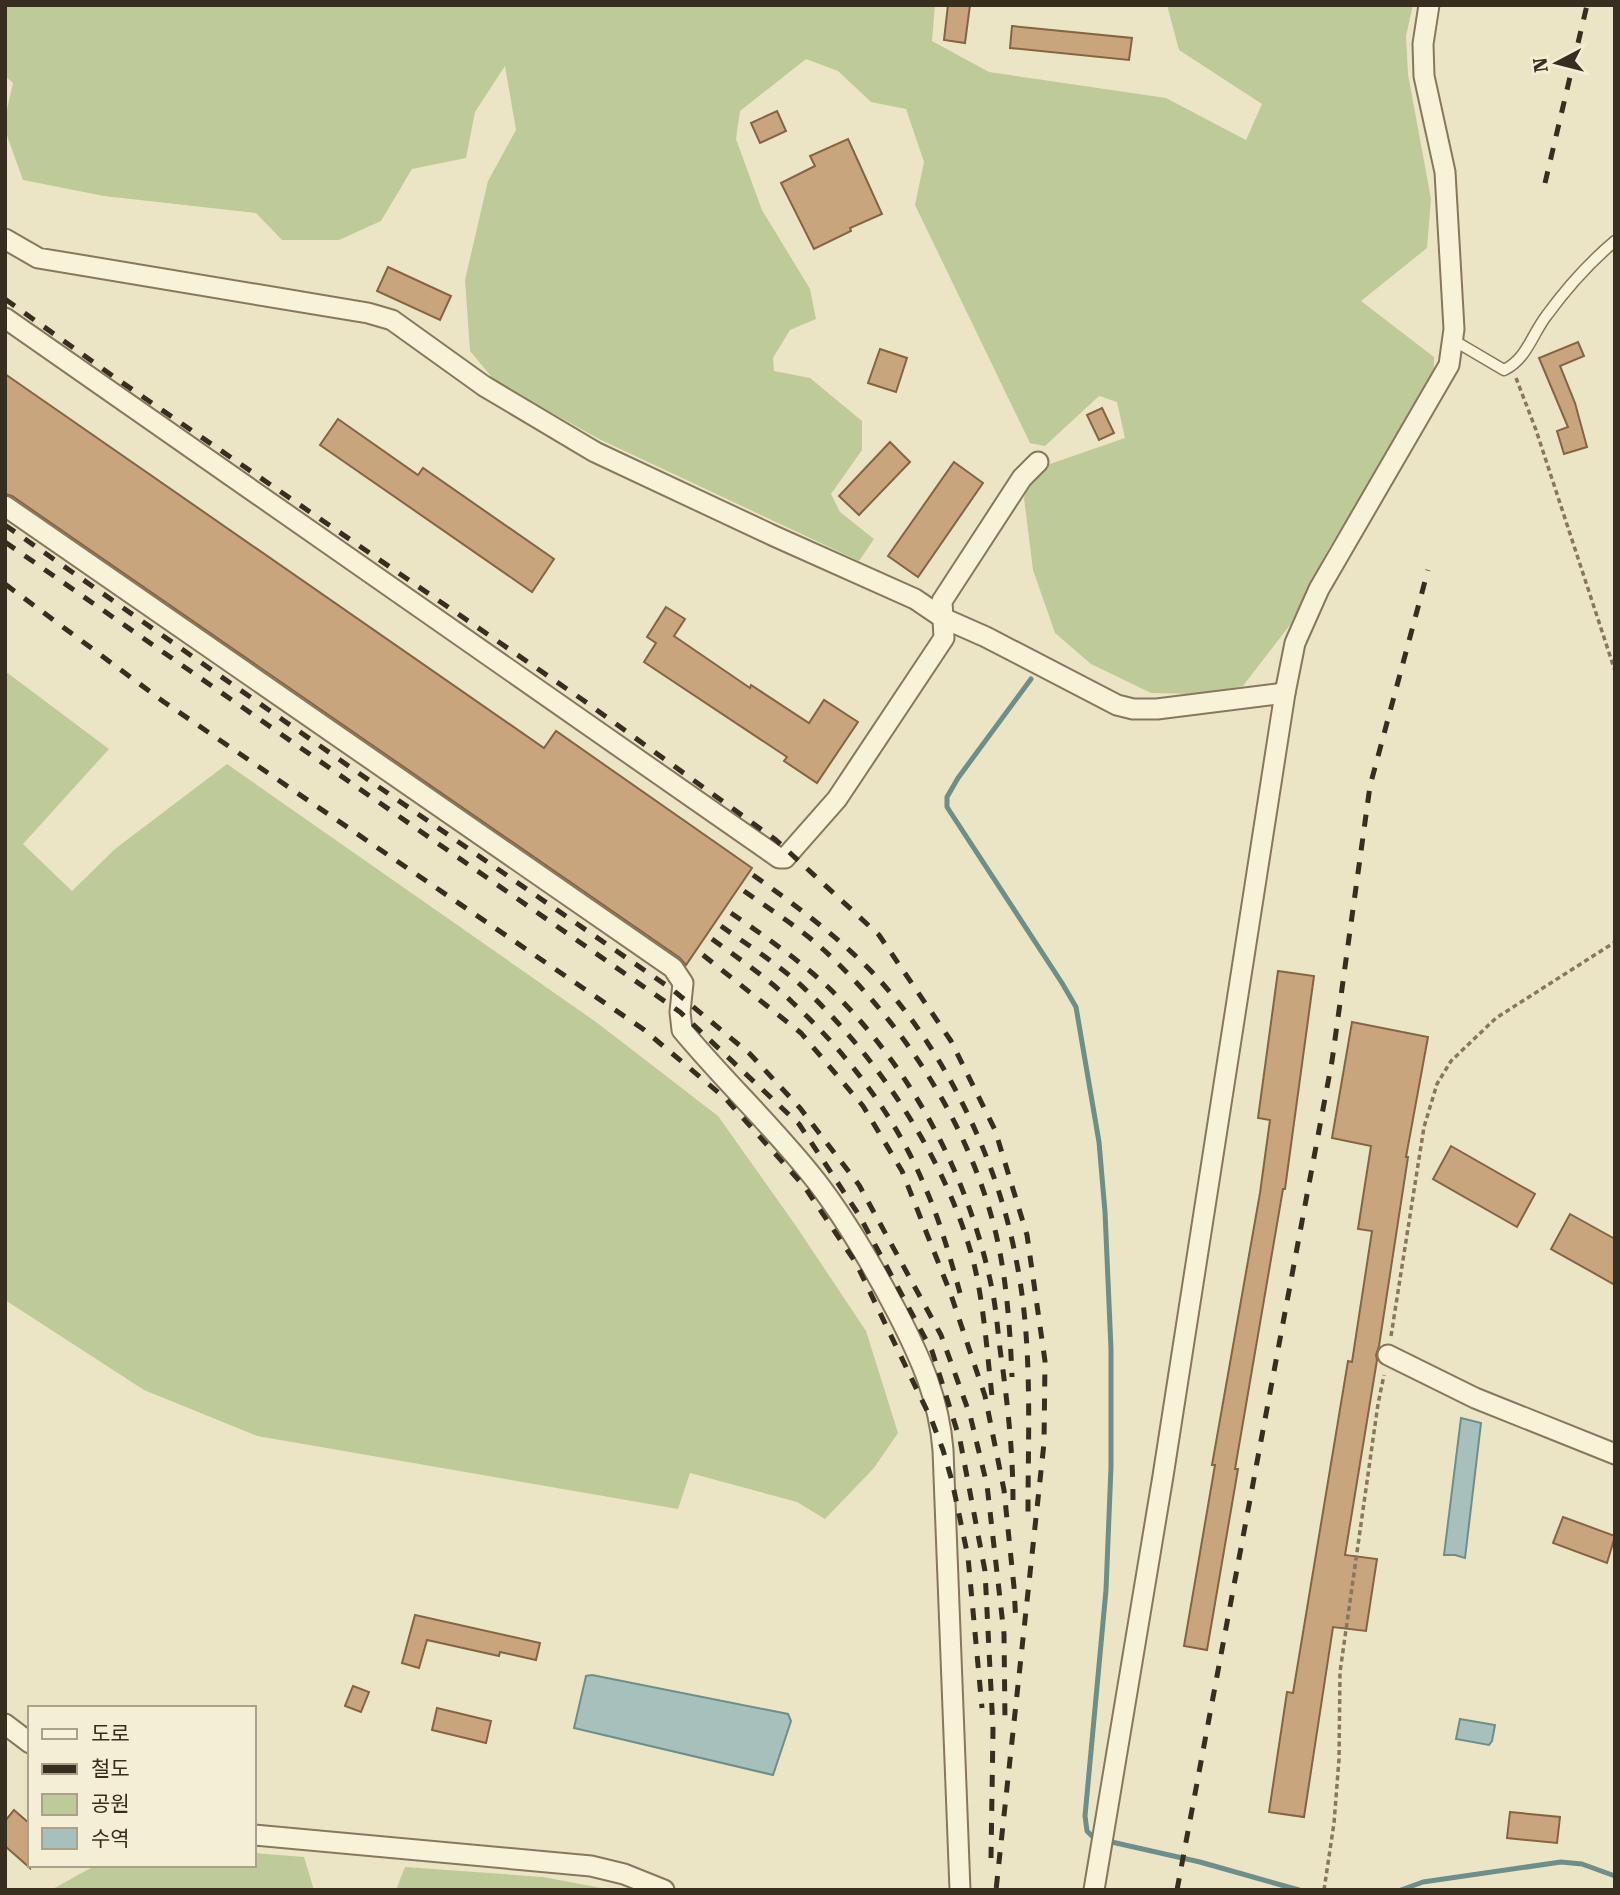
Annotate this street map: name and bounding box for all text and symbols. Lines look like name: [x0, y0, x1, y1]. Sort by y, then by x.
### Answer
north arrow: [1522, 28, 1592, 98]
text: N: [1528, 56, 1553, 74]
legend: [28, 1706, 256, 1867]
text: 도로: [91, 1722, 130, 1746]
text: 철도: [91, 1757, 130, 1781]
text: 공원: [91, 1792, 130, 1816]
text: 수역: [91, 1827, 130, 1851]

